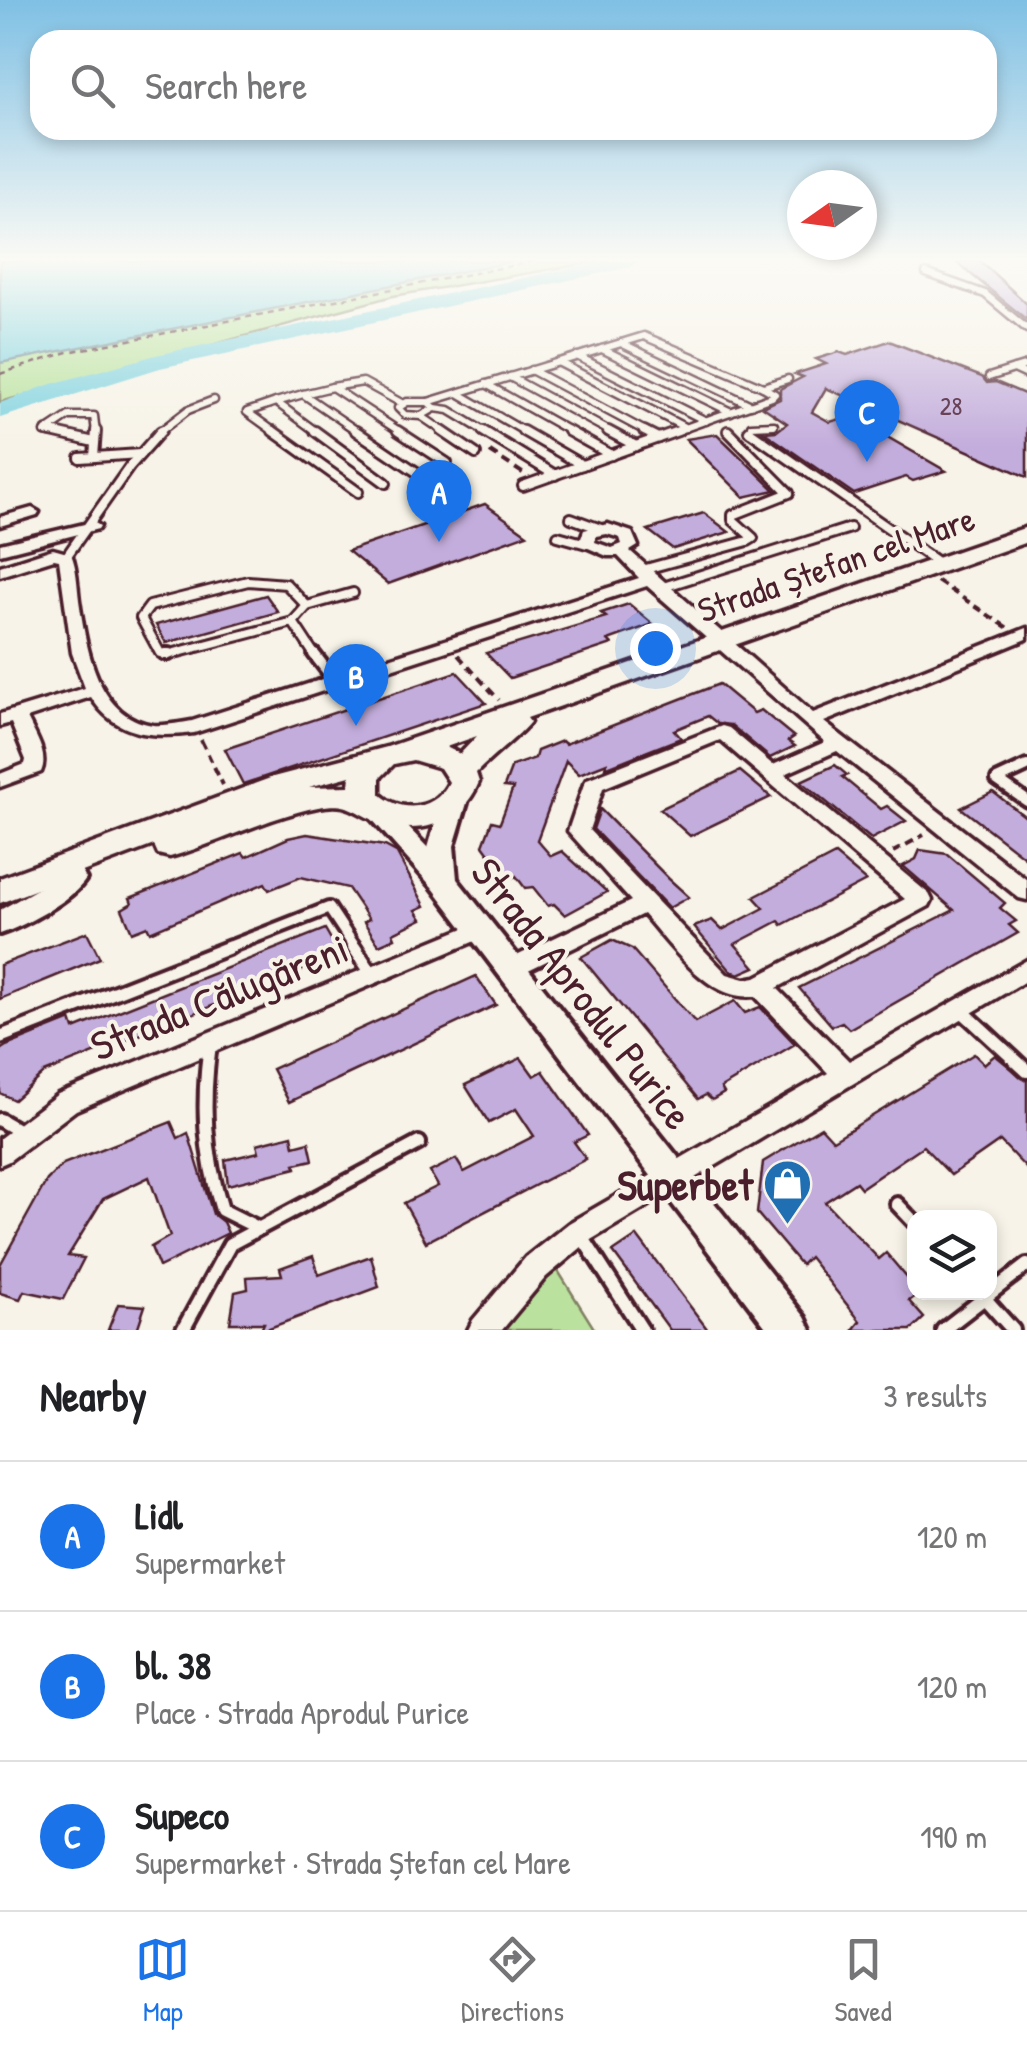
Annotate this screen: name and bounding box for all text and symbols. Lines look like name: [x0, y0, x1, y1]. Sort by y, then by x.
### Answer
search box: [30, 30, 997, 140]
icon: search: [65, 58, 120, 113]
text: Search here: [145, 59, 307, 111]
north arrow: [787, 170, 877, 260]
pin: C: [834, 380, 900, 462]
house number: 28: [940, 389, 962, 423]
pin: A: [406, 460, 472, 542]
street label: Strada Ștefan cel Mare: [691, 495, 981, 633]
your location: [630, 623, 681, 674]
pin: B: [324, 644, 388, 726]
street label: Strada Aprodul Purice: [459, 845, 707, 1141]
street label: Strada Călugăreni: [82, 918, 356, 1074]
place label: Superbet: [618, 1156, 755, 1214]
shop icon: Superbet: [762, 1158, 814, 1226]
map controls: [907, 1210, 997, 1300]
button: layers: [907, 1210, 997, 1300]
text: Nearby: [40, 1367, 147, 1424]
text: 3 results: [883, 1374, 987, 1417]
text: Lidl: [135, 1489, 183, 1541]
text: A: [65, 1515, 80, 1558]
text: 120 m: [917, 1515, 987, 1558]
text: Supermarket: [135, 1541, 285, 1584]
text: bl. 38: [135, 1639, 211, 1691]
text: B: [64, 1665, 81, 1708]
text: 120 m: [917, 1665, 987, 1708]
text: Place · Strada Aprodul Purice: [135, 1691, 469, 1734]
text: Supeco: [135, 1789, 229, 1841]
text: C: [64, 1815, 81, 1858]
text: 190 m: [920, 1815, 987, 1858]
text: Supermarket · Strada Ștefan cel Mare: [135, 1841, 571, 1884]
tab: Map: [135, 1932, 190, 2030]
tab: Directions: [461, 1932, 564, 2030]
tab: Saved: [835, 1932, 892, 2030]

